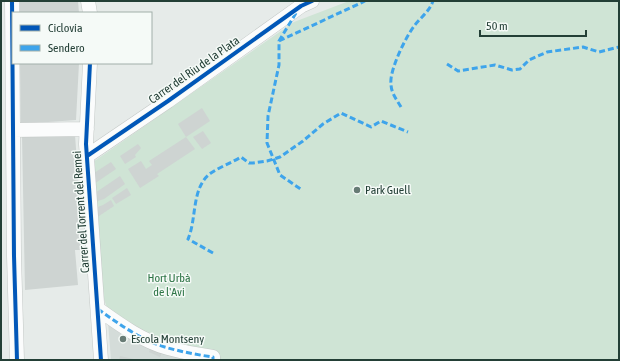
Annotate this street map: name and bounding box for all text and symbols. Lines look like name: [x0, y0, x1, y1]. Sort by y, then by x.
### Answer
legend: [12, 12, 152, 64]
scale bar: [480, 12, 586, 38]
text: 50 m: [486, 19, 508, 33]
text: Ciclovía: [48, 21, 82, 35]
street label: Carrer del Riu de la Plata: [146, 33, 242, 107]
text: Sendero: [48, 41, 85, 55]
street label: Carrer del Torrent del Remei: [70, 150, 92, 274]
place label: Park Guell: [365, 183, 411, 197]
marker: Park Guell: [352, 185, 362, 195]
park label: Hort Urbà de l'Avi: [147, 271, 191, 299]
place label: Escola Montseny: [131, 332, 204, 346]
marker: Escola Montseny: [118, 334, 128, 344]

